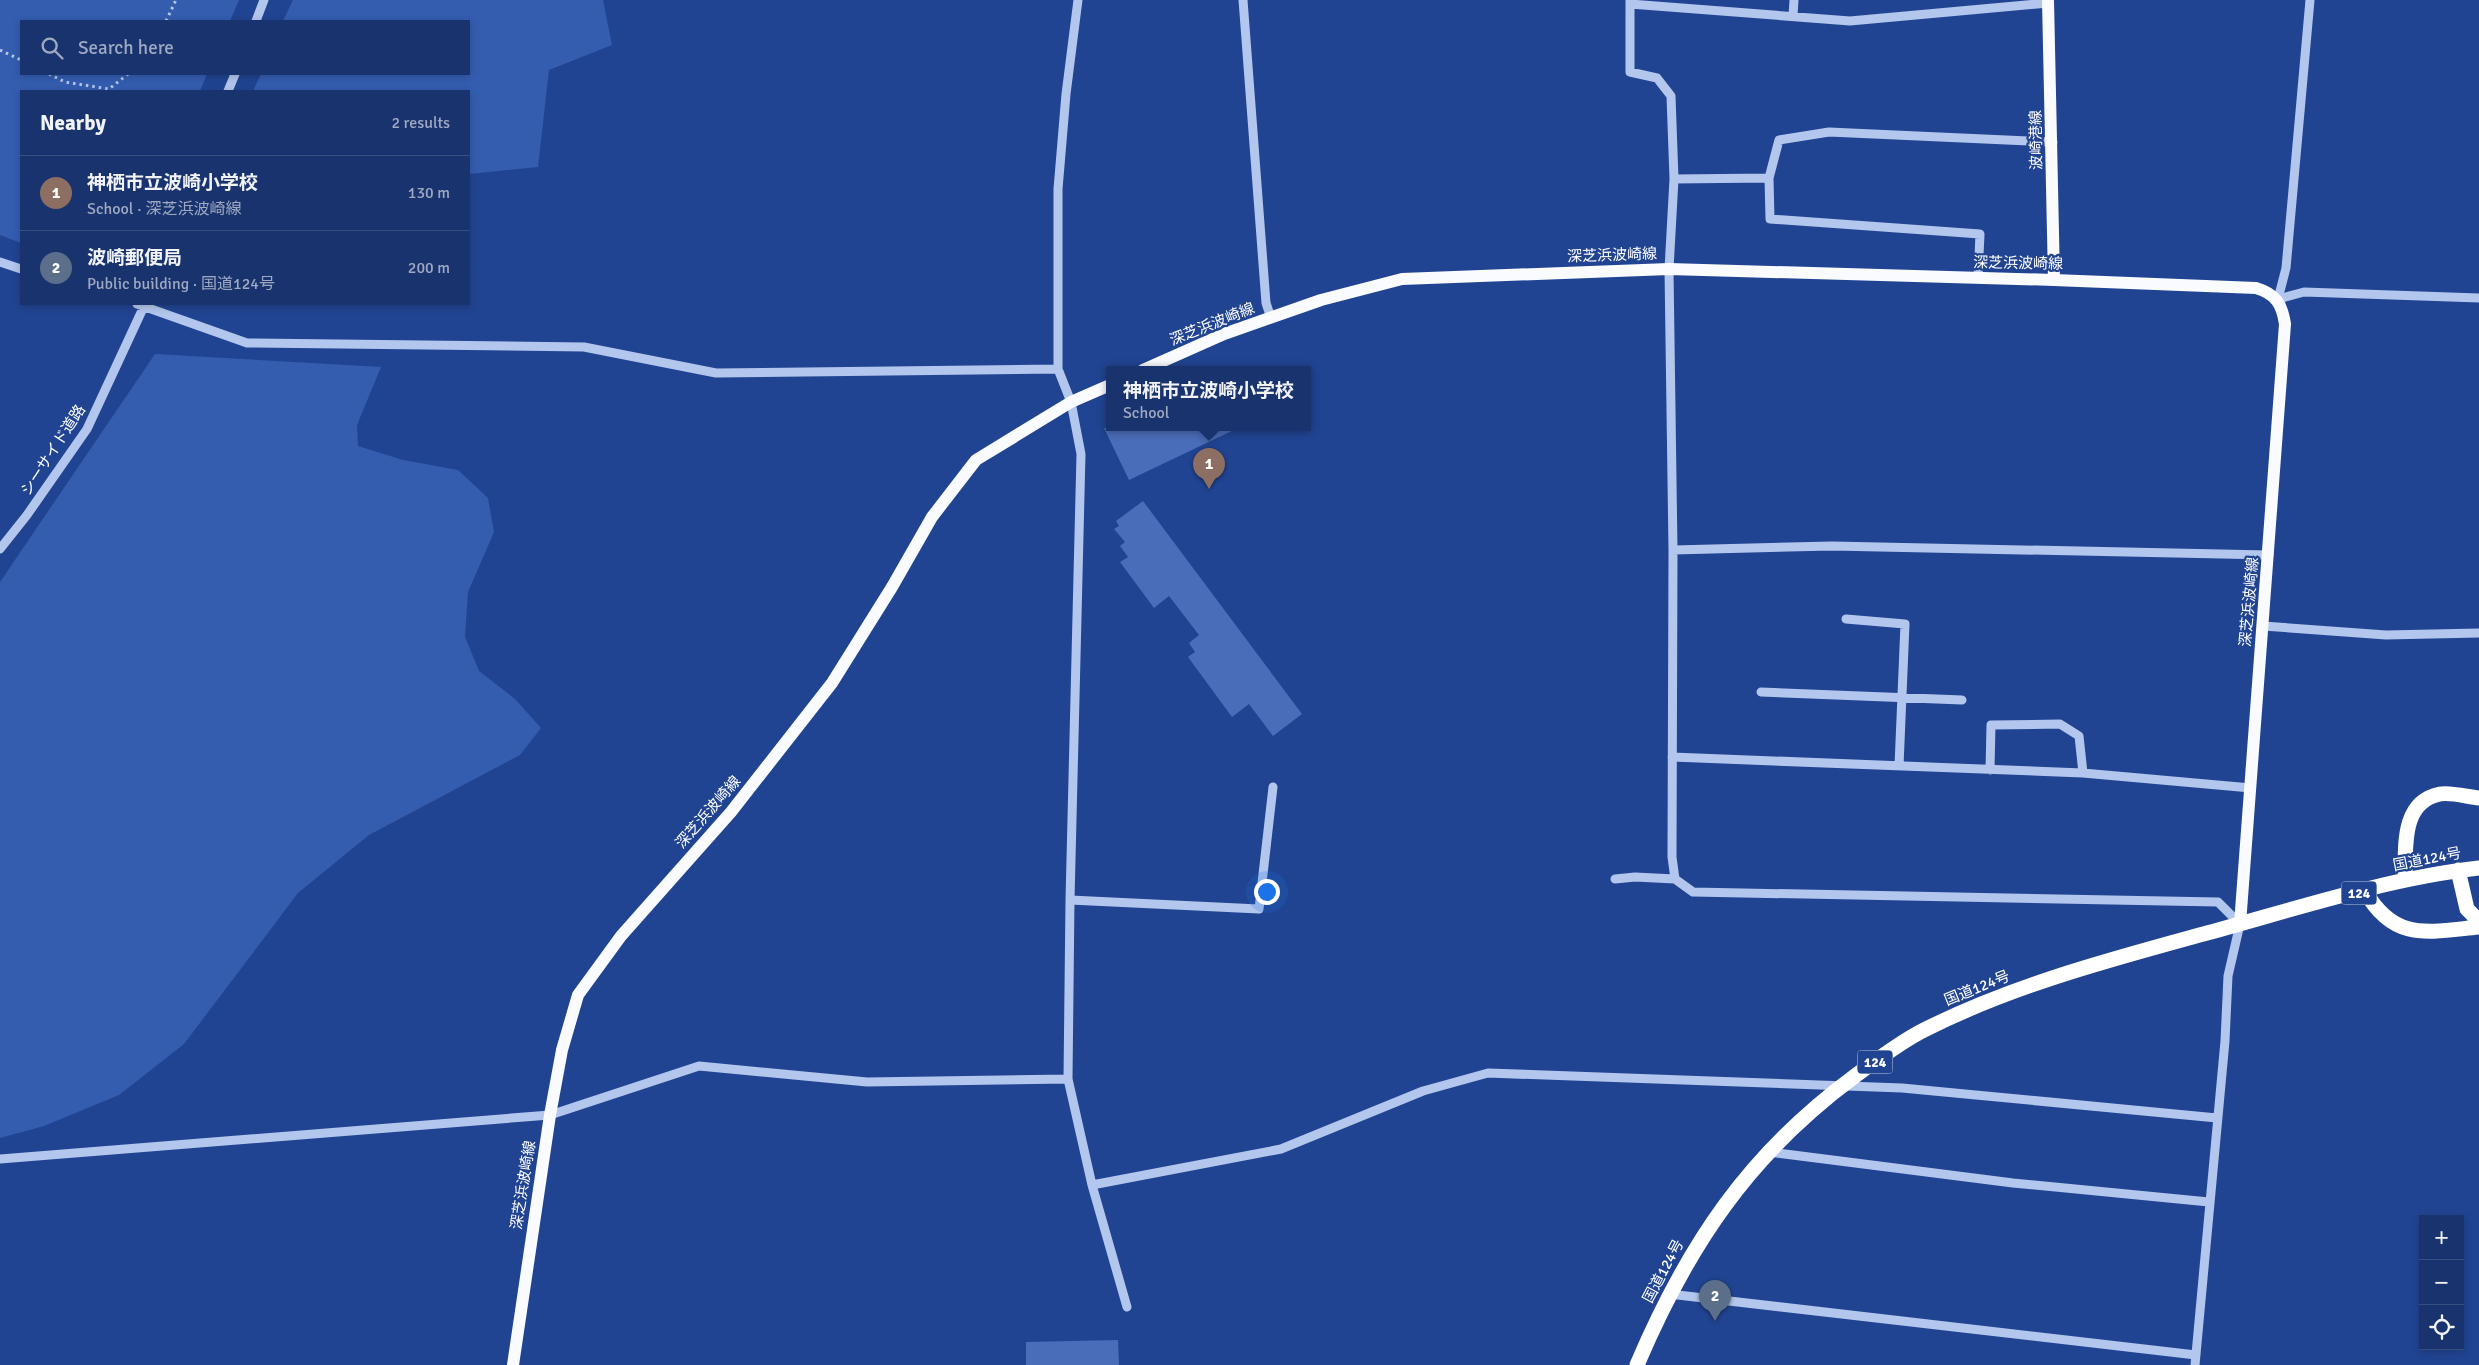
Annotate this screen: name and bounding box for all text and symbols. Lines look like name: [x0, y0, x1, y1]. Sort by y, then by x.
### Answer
search box: [20, 20, 470, 75]
icon: search: [38, 34, 66, 62]
text: Search here: [78, 36, 174, 60]
text: Nearby: [40, 110, 106, 136]
street label: 波崎港線: [2026, 110, 2046, 170]
text: 2 results: [391, 113, 450, 133]
text: 神栖市立波崎小学校: [87, 171, 258, 195]
text: 1: [52, 183, 60, 203]
text: 130 m: [408, 183, 450, 203]
text: School · 深芝浜波崎線: [87, 199, 241, 219]
street label: 深芝浜波崎線: [1567, 244, 1657, 266]
text: 波崎郵便局: [87, 246, 182, 270]
street label: 深芝浜波崎線: [1973, 253, 2063, 273]
text: 2: [52, 258, 60, 278]
text: 200 m: [408, 258, 450, 278]
text: Public building · 国道124号: [87, 274, 275, 294]
street label: 深芝浜波崎線: [1167, 299, 1257, 349]
popup: [1106, 366, 1311, 431]
text: 神栖市立波崎小学校: [1123, 379, 1294, 403]
street label: シーサイド道路: [17, 401, 89, 499]
text: School: [1123, 403, 1169, 423]
pin: 1: [1193, 448, 1225, 489]
street label: 深芝浜波崎線: [2236, 556, 2262, 648]
street label: 深芝浜波崎線: [672, 772, 744, 852]
street label: 国道124号: [2391, 844, 2463, 874]
your location: [1254, 879, 1280, 905]
road number: 124: [2342, 881, 2376, 904]
street label: 国道124号: [1941, 967, 2013, 1009]
road number: 124: [1858, 1050, 1892, 1074]
street label: 深芝浜波崎線: [507, 1139, 539, 1231]
map controls: [2419, 1215, 2464, 1350]
button: +: [2419, 1215, 2464, 1260]
street label: 国道124号: [1639, 1236, 1687, 1306]
button: −: [2419, 1260, 2464, 1305]
pin: 2: [1699, 1280, 1731, 1321]
button: locate: [2419, 1305, 2464, 1350]

